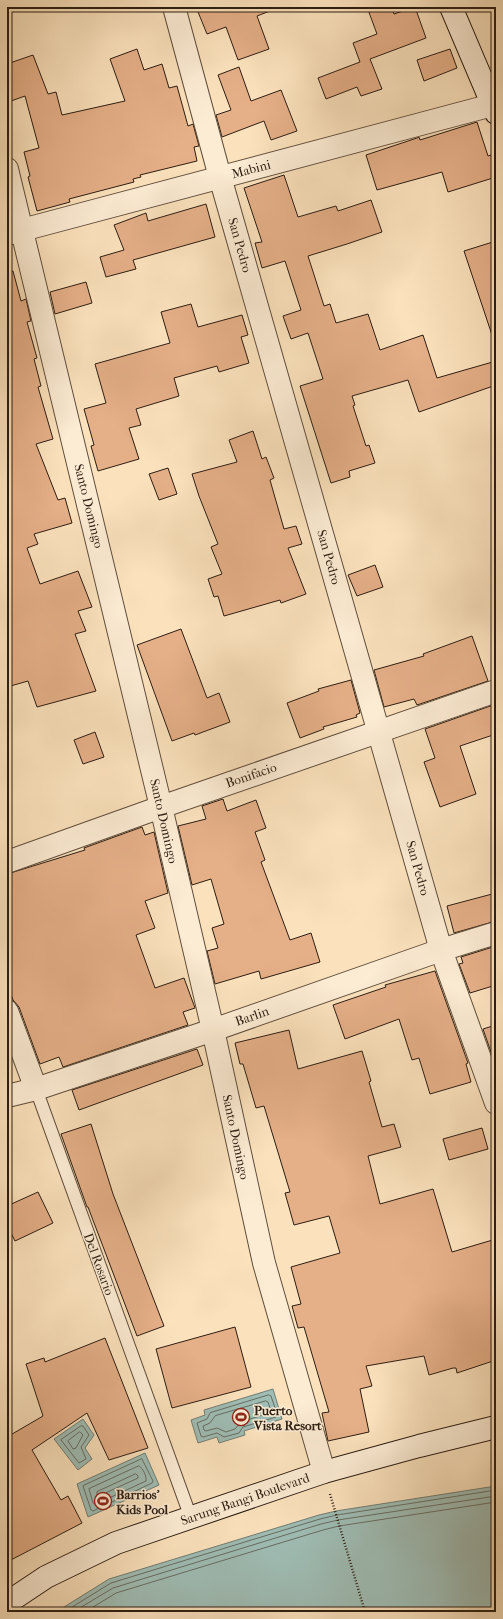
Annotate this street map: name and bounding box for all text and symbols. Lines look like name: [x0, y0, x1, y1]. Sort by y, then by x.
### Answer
street label: Mabini: [230, 157, 272, 181]
street label: San Pedro: [225, 216, 255, 274]
street label: Santo Domingo: [71, 462, 107, 550]
street label: San Pedro: [314, 528, 344, 586]
street label: Bonifacio: [224, 759, 279, 791]
street label: Santo Domingo: [147, 777, 181, 865]
street label: San Pedro: [403, 839, 433, 897]
street label: Barlin: [233, 1003, 271, 1029]
street label: Santo Domingo: [220, 1093, 252, 1181]
street label: Del Rosario: [81, 1231, 117, 1298]
place label: Puerto Vista Resort: [253, 1403, 322, 1433]
sports icon: Puerto Vista Resort: [231, 1407, 251, 1427]
street label: Sarung Bangi Boulevard: [178, 1470, 312, 1528]
place label: Barrios' Kids Pool: [116, 1487, 169, 1517]
sports icon: Barrios' Kids Pool: [93, 1491, 113, 1511]

